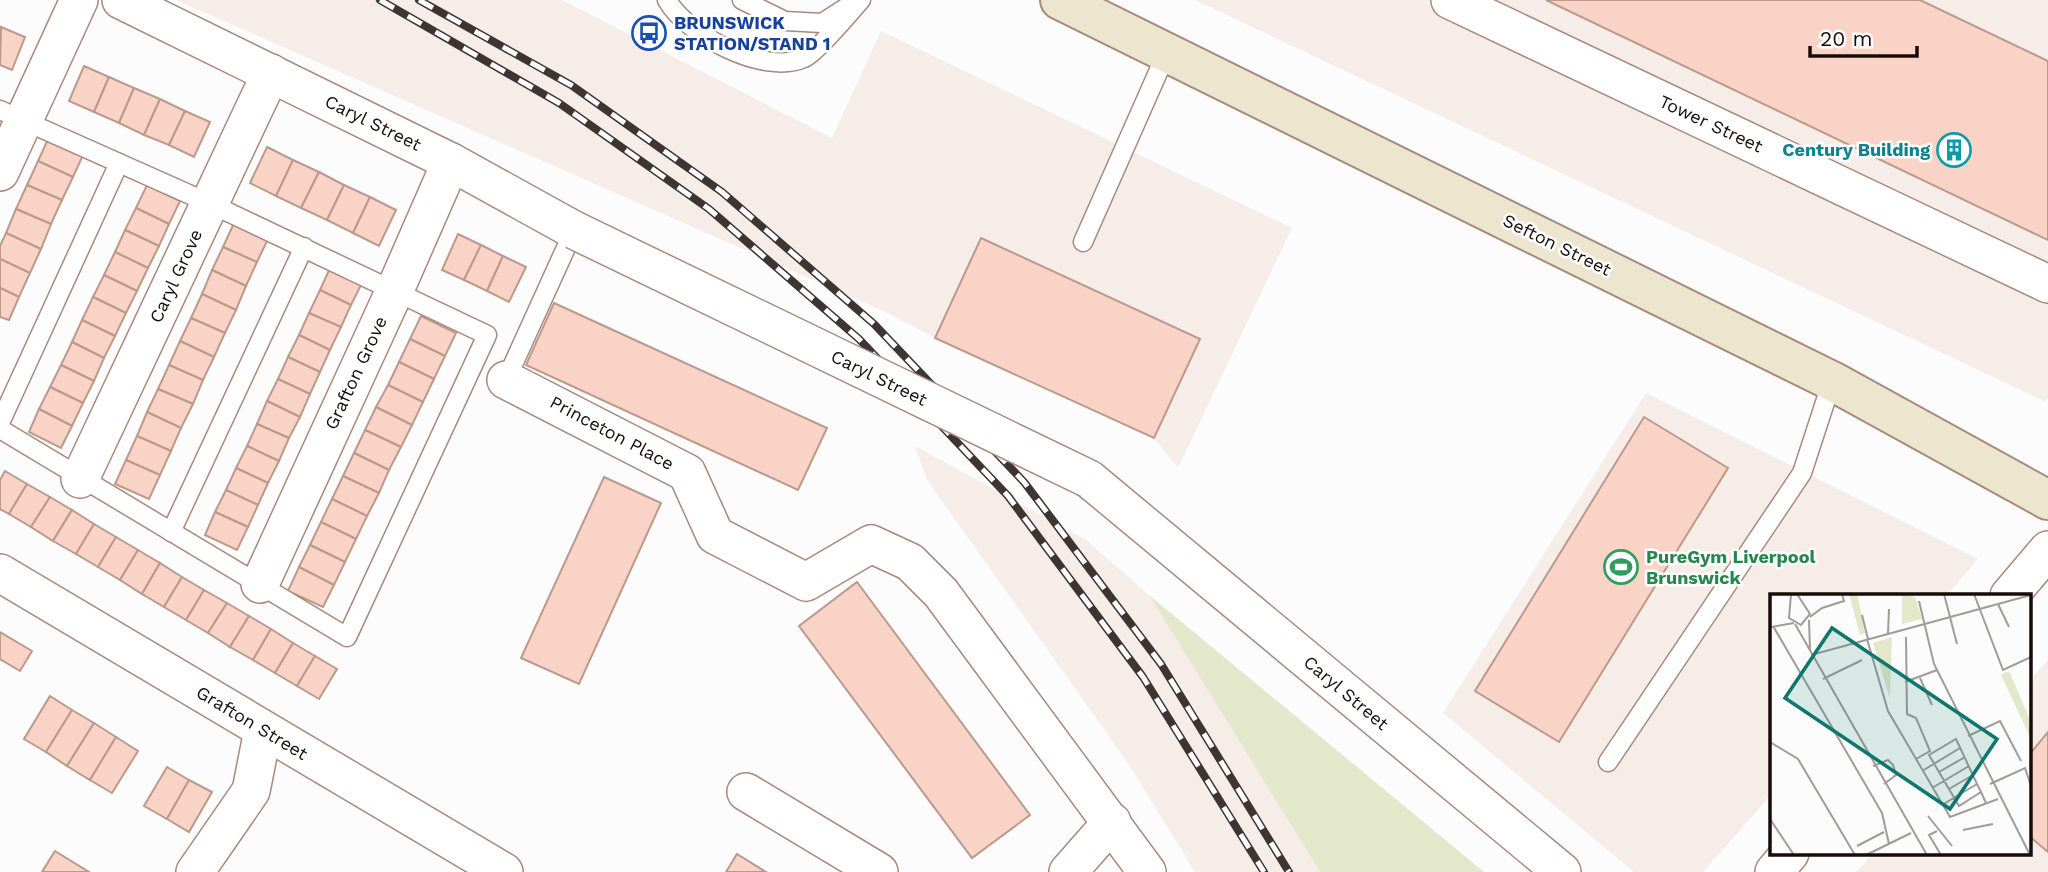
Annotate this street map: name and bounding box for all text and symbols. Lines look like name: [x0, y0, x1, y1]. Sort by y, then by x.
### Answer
place label: BRUNSWICK STATION/STAND 1: [674, 12, 831, 54]
bus stop icon: BRUNSWICK STATION/STAND 1: [630, 14, 668, 52]
scale bar: [1810, 14, 1917, 58]
text: 20 m: [1820, 26, 1872, 51]
street label: Caryl Street: [322, 90, 425, 155]
street label: Tower Street: [1656, 90, 1767, 157]
building icon: Century Building: [1935, 131, 1973, 169]
place label: Century Building: [1782, 139, 1931, 160]
street label: Sefton Street: [1500, 209, 1615, 280]
street label: Caryl Grove: [145, 226, 206, 326]
street label: Grafton Grove: [320, 313, 391, 433]
street label: Caryl Street: [828, 345, 931, 410]
street label: Princeton Place: [547, 391, 678, 474]
place label: PureGym Liverpool Brunswick: [1646, 546, 1815, 588]
sports icon: PureGym Liverpool Brunswick: [1602, 548, 1640, 586]
inset map: [1770, 594, 2030, 854]
street label: Caryl Street: [1300, 651, 1393, 734]
street label: Grafton Street: [193, 681, 312, 764]

